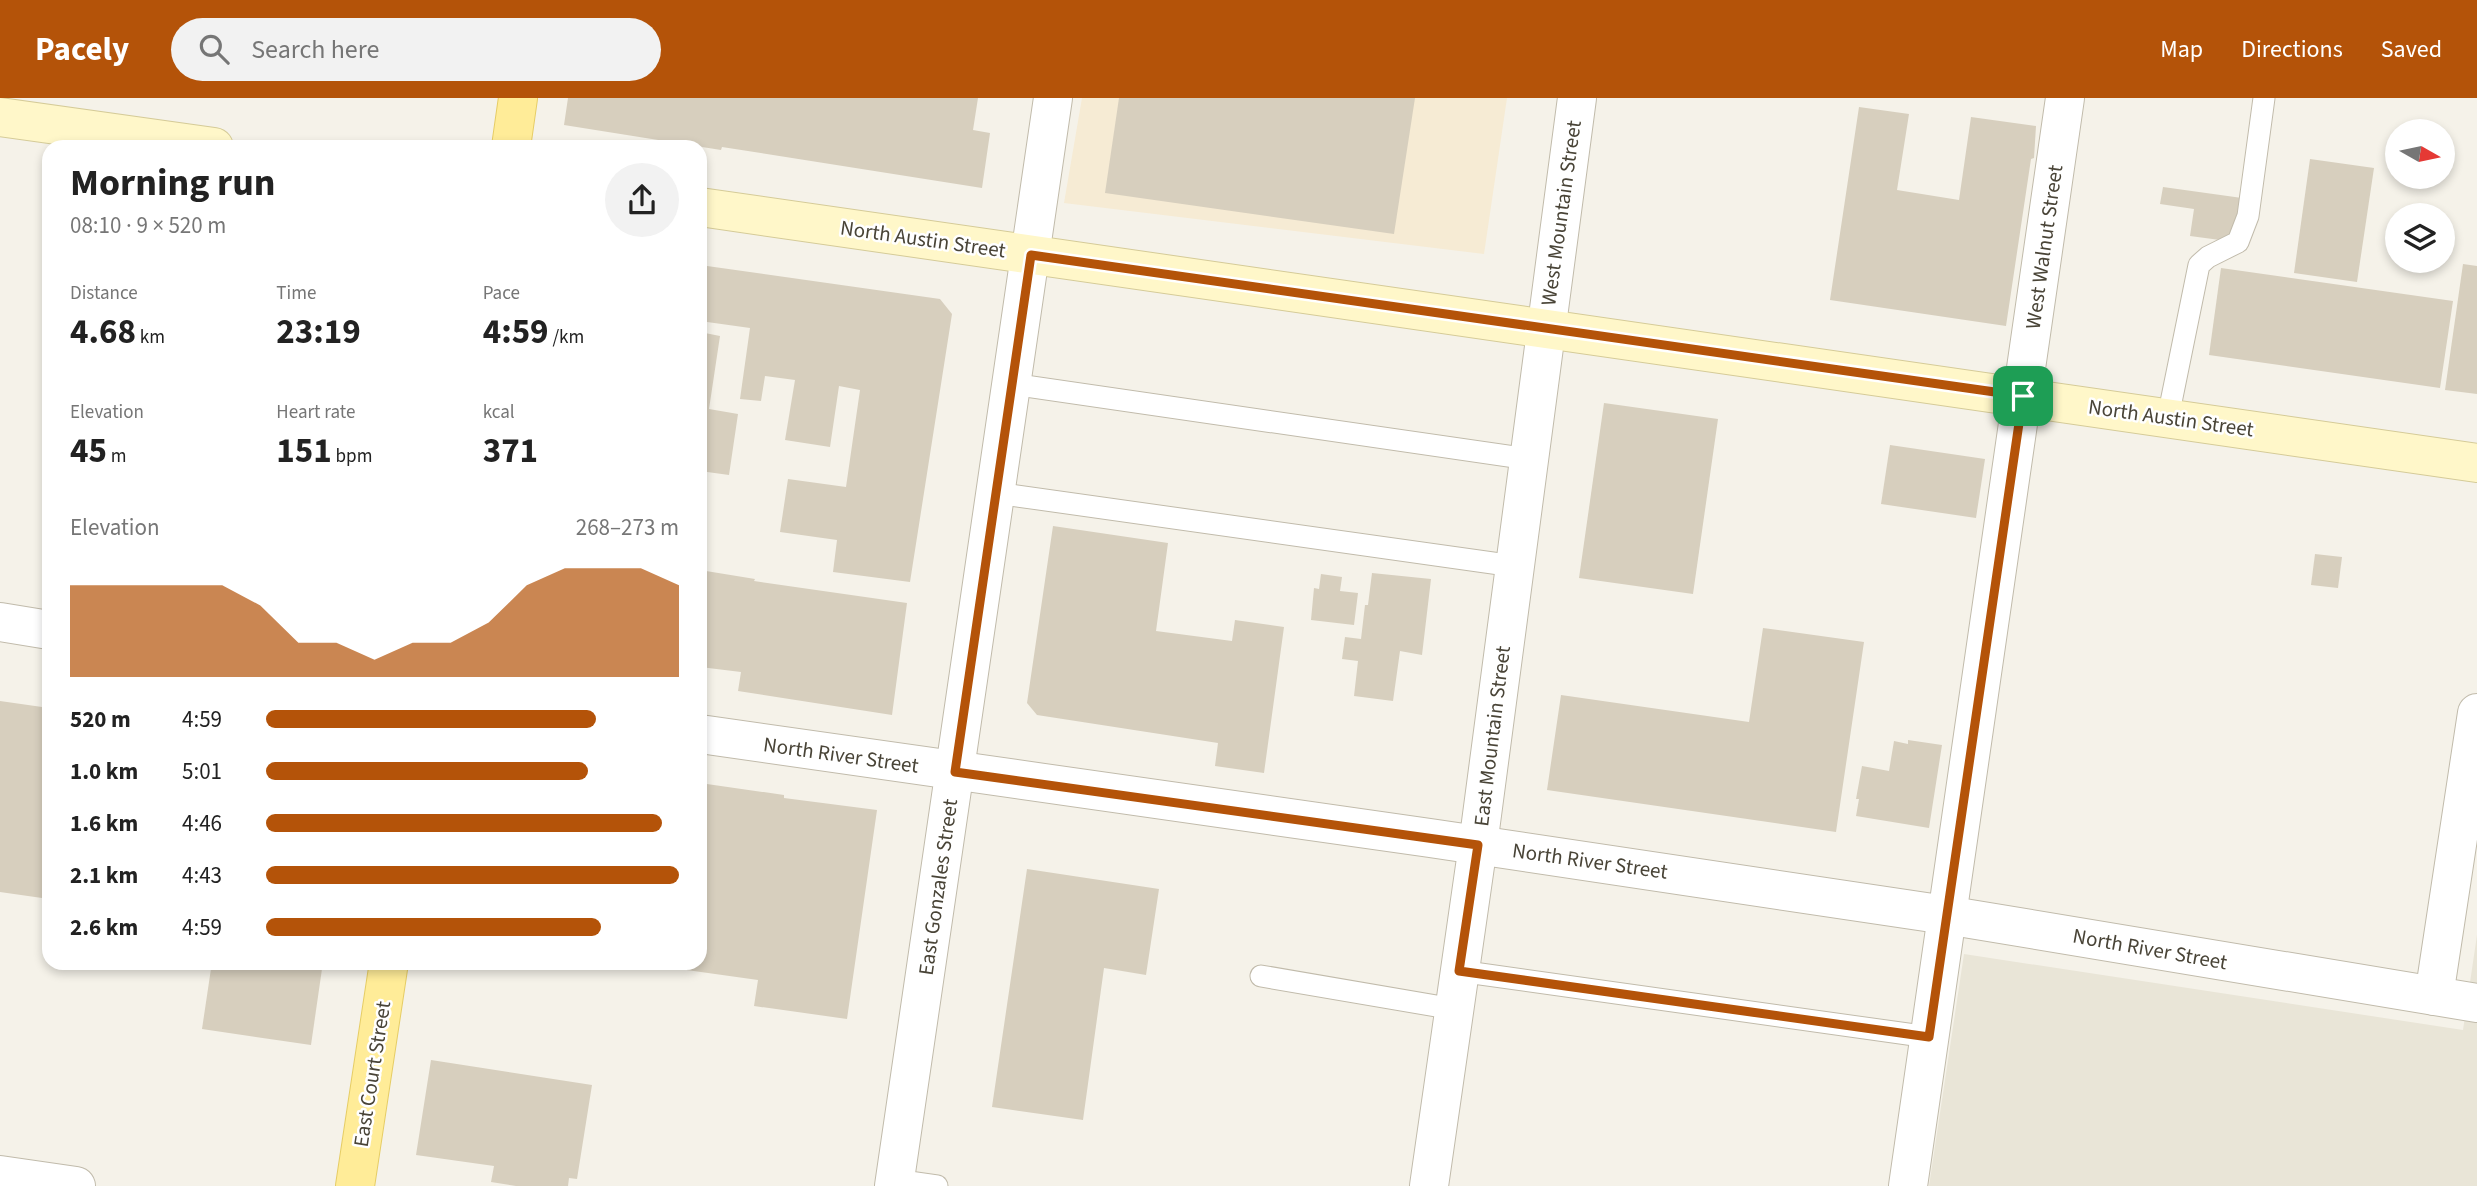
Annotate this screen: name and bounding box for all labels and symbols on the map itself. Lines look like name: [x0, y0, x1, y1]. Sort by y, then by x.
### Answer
street label: West Mountain Street: [1533, 118, 1589, 308]
north arrow: [2385, 119, 2455, 189]
street label: West Walnut Street: [2018, 163, 2070, 331]
street label: North Austin Street: [838, 213, 1008, 265]
pin: [1993, 366, 2053, 426]
street label: North Austin Street: [2086, 392, 2256, 444]
street label: East Mountain Street: [1466, 644, 1518, 828]
street label: North River Street: [762, 729, 920, 781]
street label: East Gonzales Street: [911, 797, 965, 977]
street label: North River Street: [1511, 835, 1669, 887]
street label: North River Street: [2070, 921, 2230, 977]
street label: East Court Street: [346, 999, 398, 1149]

